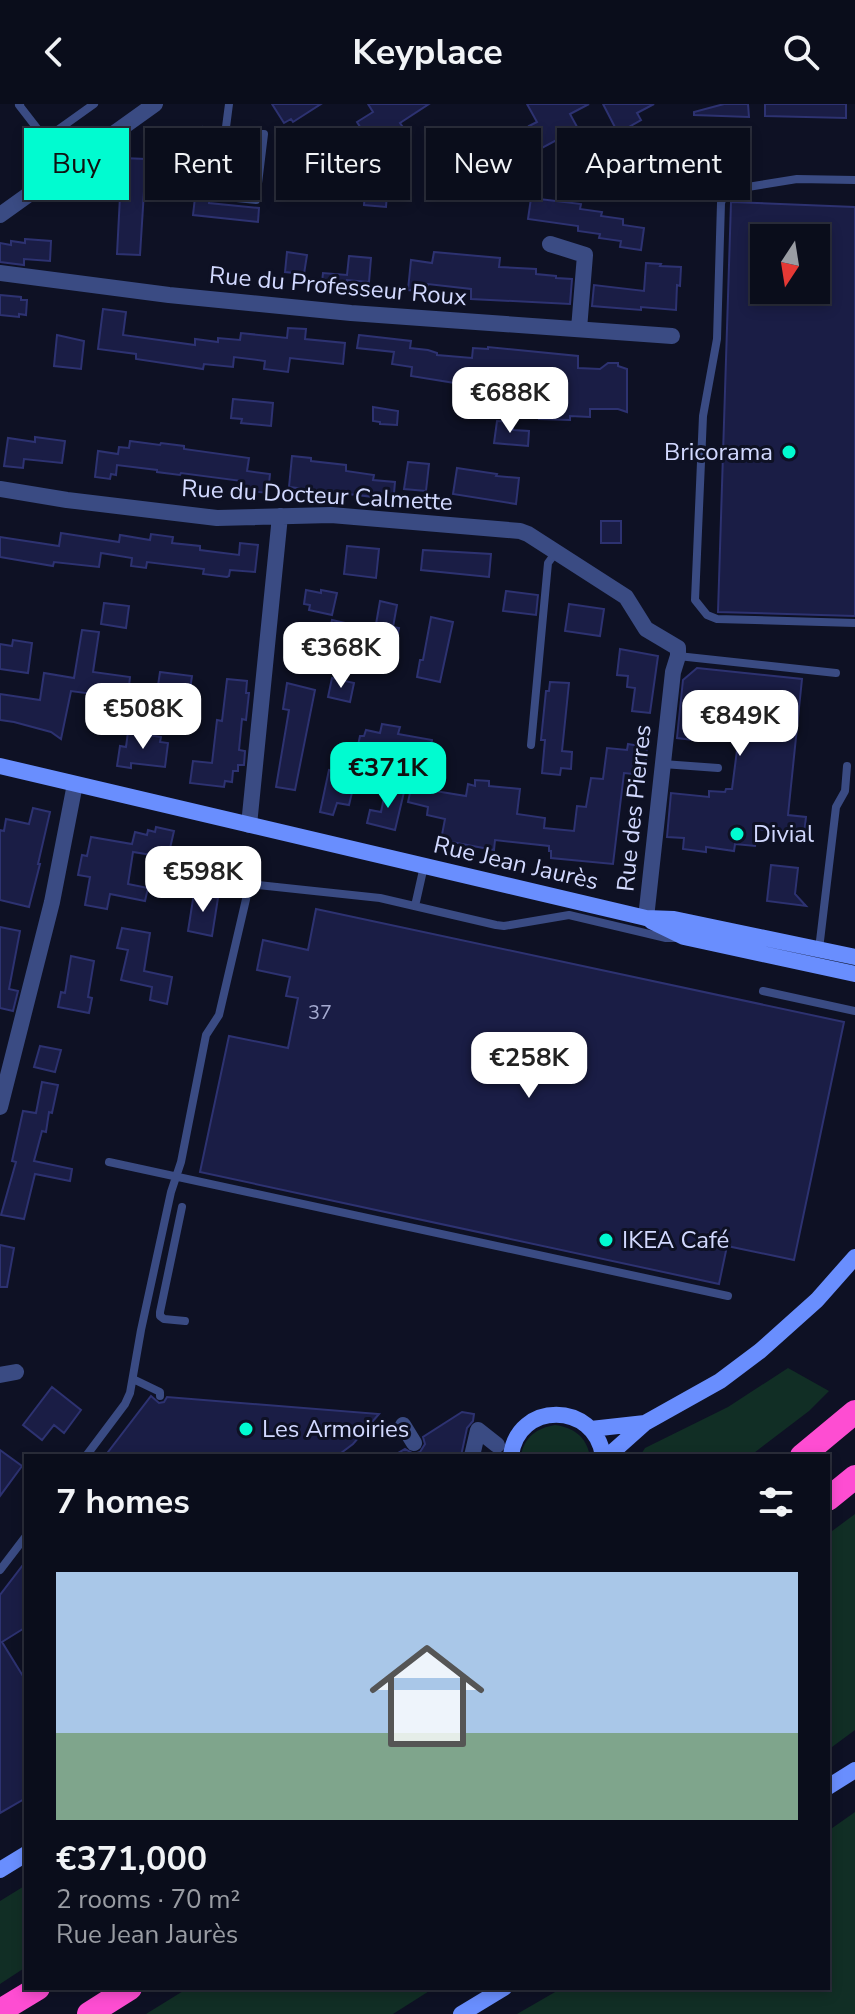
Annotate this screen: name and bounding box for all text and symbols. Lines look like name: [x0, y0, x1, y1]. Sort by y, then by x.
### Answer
text: Keyplace: [352, 28, 503, 77]
icon: back: [32, 30, 76, 74]
icon: search: [779, 30, 823, 74]
chip: Buy: [24, 128, 129, 200]
chip: Rent: [145, 128, 260, 200]
chip: Filters: [276, 128, 410, 200]
chip: New: [426, 128, 541, 200]
chip: Apartment: [557, 128, 750, 200]
north arrow: [750, 224, 830, 304]
map controls: [750, 224, 830, 304]
street label: Rue du Professeur Roux: [208, 259, 468, 313]
pin: €688K: [454, 367, 566, 435]
text: €688K: [470, 375, 550, 410]
place label: Bricorama: [664, 436, 773, 468]
marker: Bricorama: [780, 443, 798, 461]
street label: Rue du Docteur Calmette: [181, 472, 453, 518]
pin: €368K: [285, 622, 397, 690]
text: €368K: [301, 630, 381, 665]
pin: €508K: [87, 683, 199, 751]
pin: €849K: [684, 690, 796, 758]
text: €508K: [103, 691, 183, 726]
text: €849K: [700, 698, 780, 733]
street label: Rue des Pierres: [609, 723, 659, 893]
pin: €371K: [332, 742, 444, 810]
text: €371K: [348, 750, 428, 785]
place label: Divial: [753, 818, 814, 850]
marker: Divial: [728, 825, 746, 843]
street label: Rue Jean Jaurès: [430, 828, 602, 898]
pin: €598K: [147, 846, 259, 914]
text: €598K: [163, 854, 243, 889]
house number: 37: [308, 999, 332, 1026]
pin: €258K: [473, 1032, 585, 1100]
text: €258K: [489, 1040, 569, 1075]
place label: IKEA Café: [622, 1224, 729, 1256]
marker: IKEA Café: [597, 1231, 615, 1249]
place label: Les Armoiries: [262, 1413, 409, 1445]
marker: Les Armoiries: [237, 1420, 255, 1438]
text: 7 homes: [56, 1479, 190, 1525]
icon: filters: [754, 1480, 798, 1524]
icon: home: [355, 1624, 499, 1768]
text: €371,000: [56, 1836, 207, 1882]
text: 2 rooms · 70 m²: [56, 1882, 240, 1917]
text: Rue Jean Jaurès: [56, 1917, 238, 1952]

